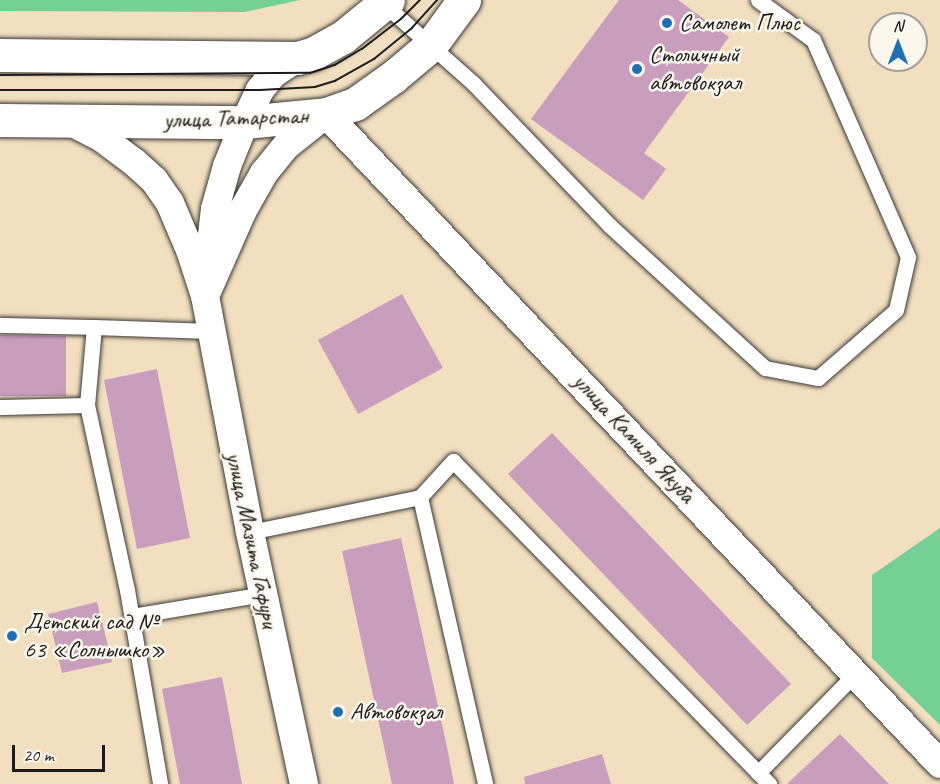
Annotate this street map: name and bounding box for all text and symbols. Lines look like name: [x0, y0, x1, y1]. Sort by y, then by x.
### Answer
place label: Самолет Плюс: [679, 9, 800, 37]
north arrow: [868, 12, 928, 72]
marker: Самолет Плюс: [660, 16, 674, 30]
text: N: [893, 16, 903, 36]
place label: Столичный автовокзал: [649, 41, 741, 97]
marker: Столичный автовокзал: [630, 62, 644, 76]
street label: улица Татарстан: [164, 101, 308, 135]
street label: улица Камиля Якуба: [567, 368, 701, 508]
street label: улица Мазита Гафури: [219, 448, 285, 632]
place label: Детский сад № 63 «Солнышко»: [24, 608, 165, 664]
marker: Детский сад № 63 «Солнышко»: [5, 629, 19, 643]
place label: Автовокзал: [350, 698, 442, 726]
marker: Автовокзал: [331, 705, 345, 719]
scale bar: [15, 733, 108, 771]
text: 20 m: [23, 744, 54, 766]

